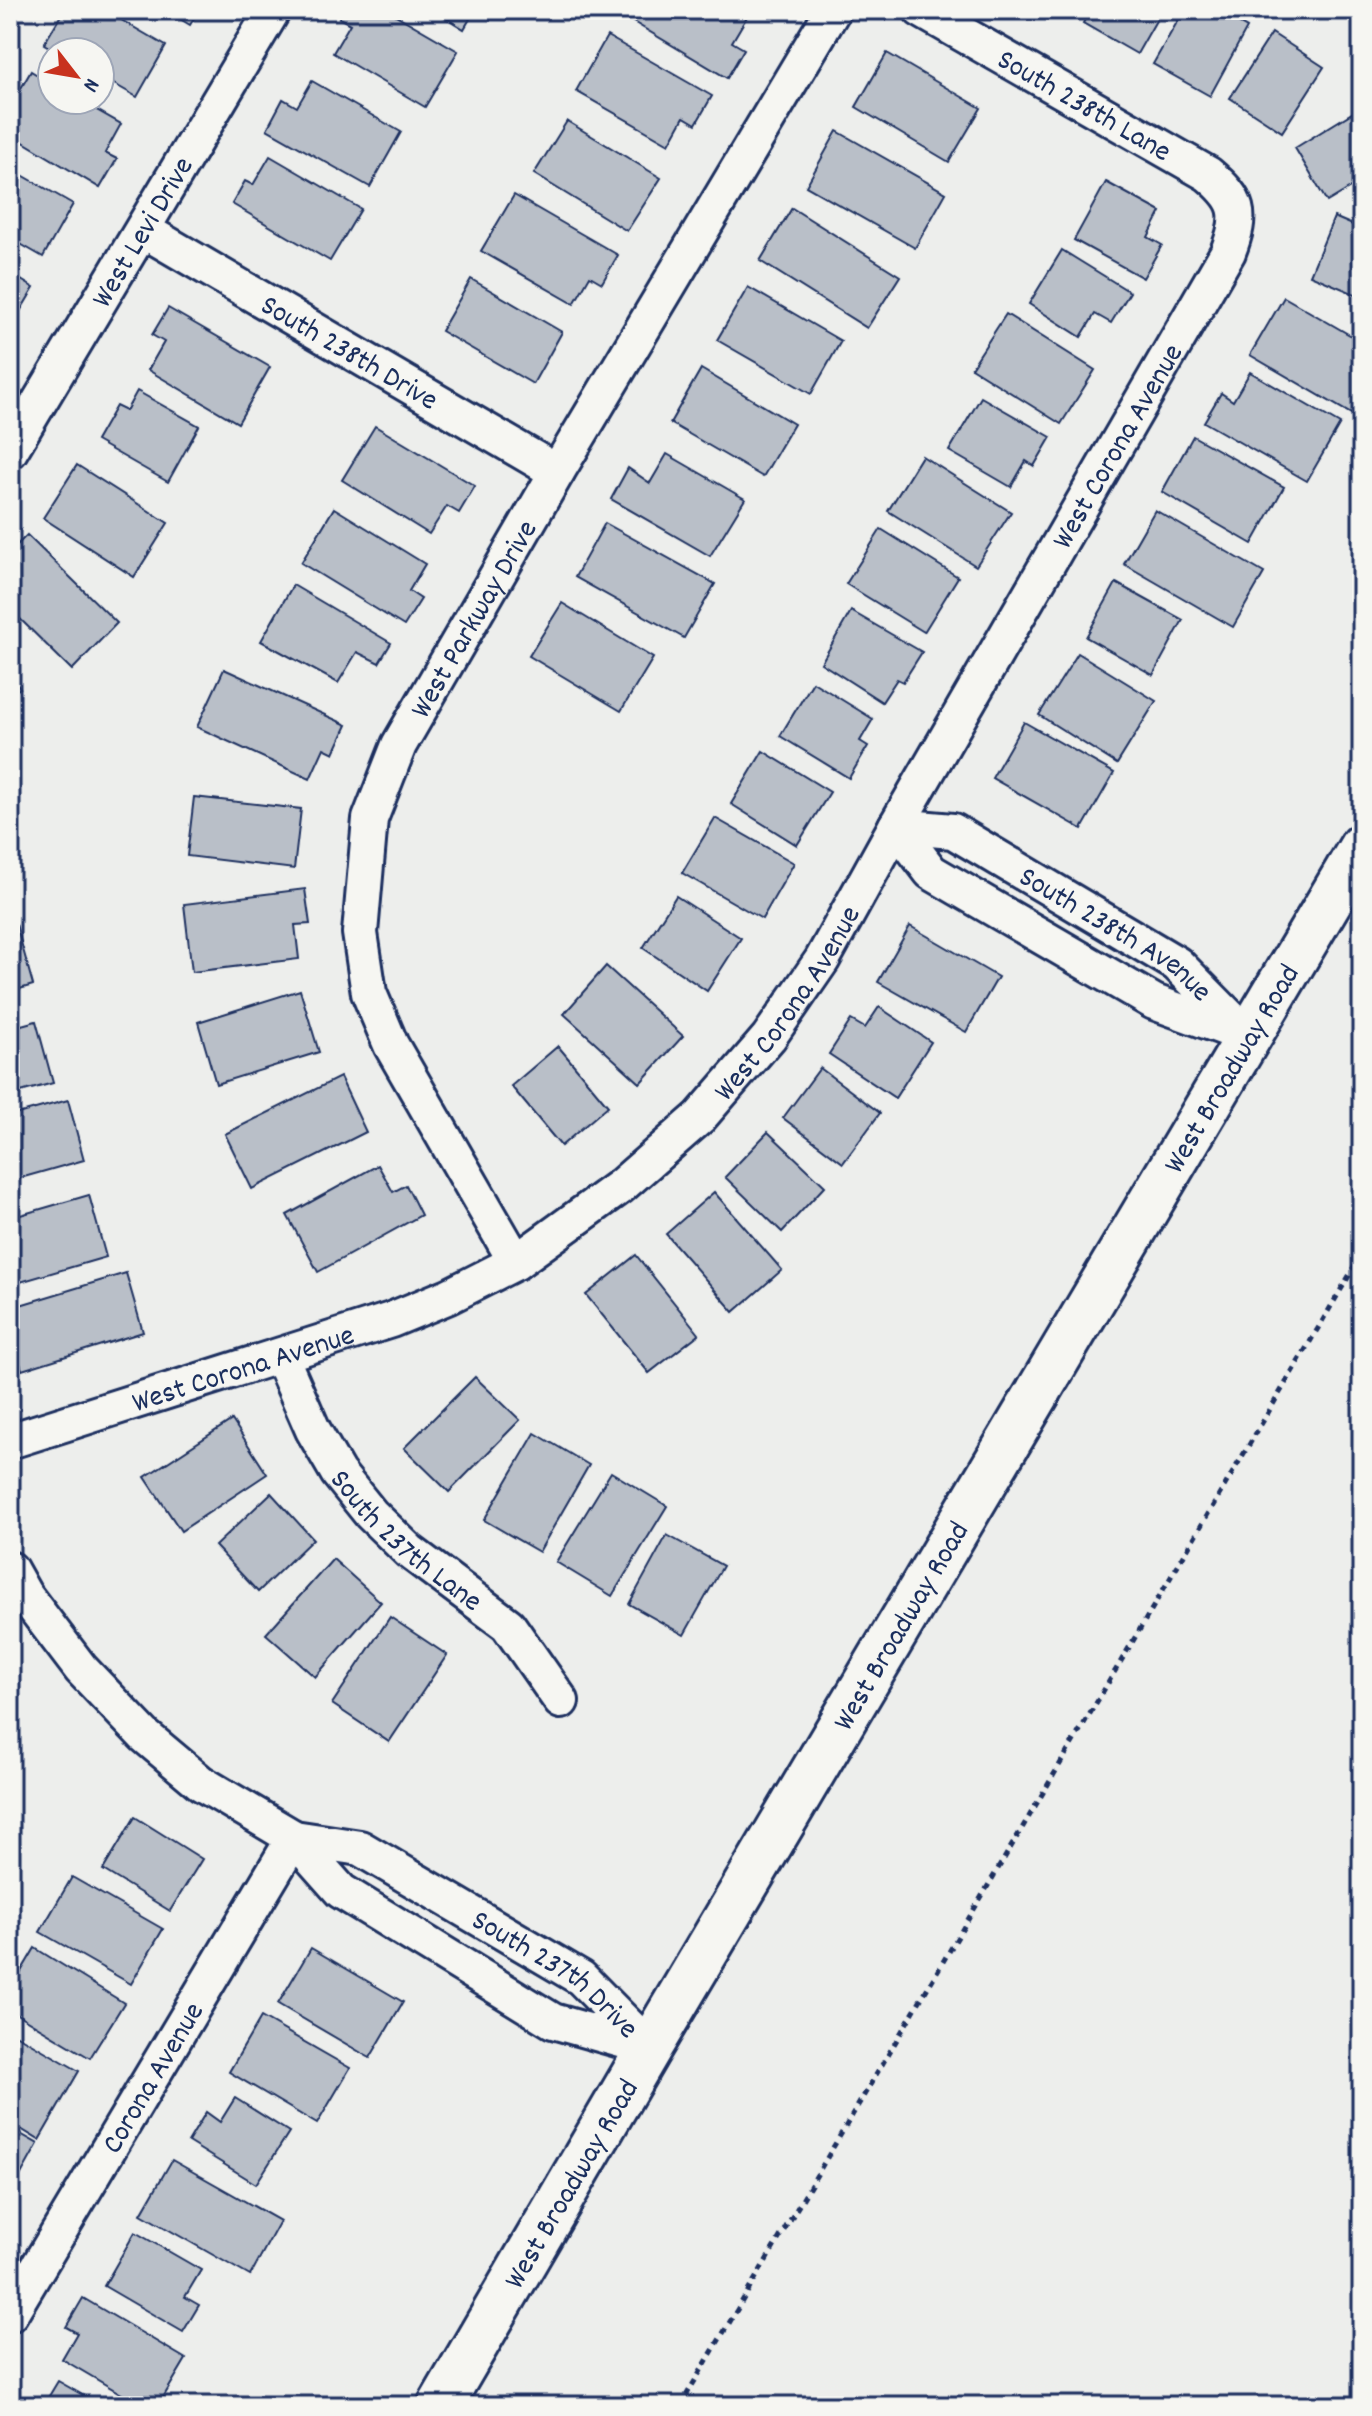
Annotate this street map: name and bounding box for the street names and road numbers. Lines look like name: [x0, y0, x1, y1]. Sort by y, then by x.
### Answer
street label: South 238th Lane: [988, 41, 1178, 175]
street label: West Levi Drive: [83, 150, 207, 317]
street label: South 238th Drive: [251, 286, 445, 424]
street label: West Corona Avenue: [1044, 337, 1196, 558]
street label: West Parkway Drive: [402, 513, 551, 727]
street label: South 238th Avenue: [1009, 858, 1220, 1014]
street label: West Corona Avenue: [706, 899, 874, 1112]
street label: West Broadway Road: [1155, 958, 1313, 1183]
street label: West Corona Avenue: [127, 1316, 360, 1427]
street label: South 237th Lane: [317, 1462, 490, 1625]
street label: West Broadway Road: [825, 1515, 982, 1740]
street label: South 237th Drive: [462, 1901, 647, 2051]
street label: Corona Avenue: [93, 1995, 217, 2163]
street label: West Broadway Road: [496, 2072, 652, 2298]

